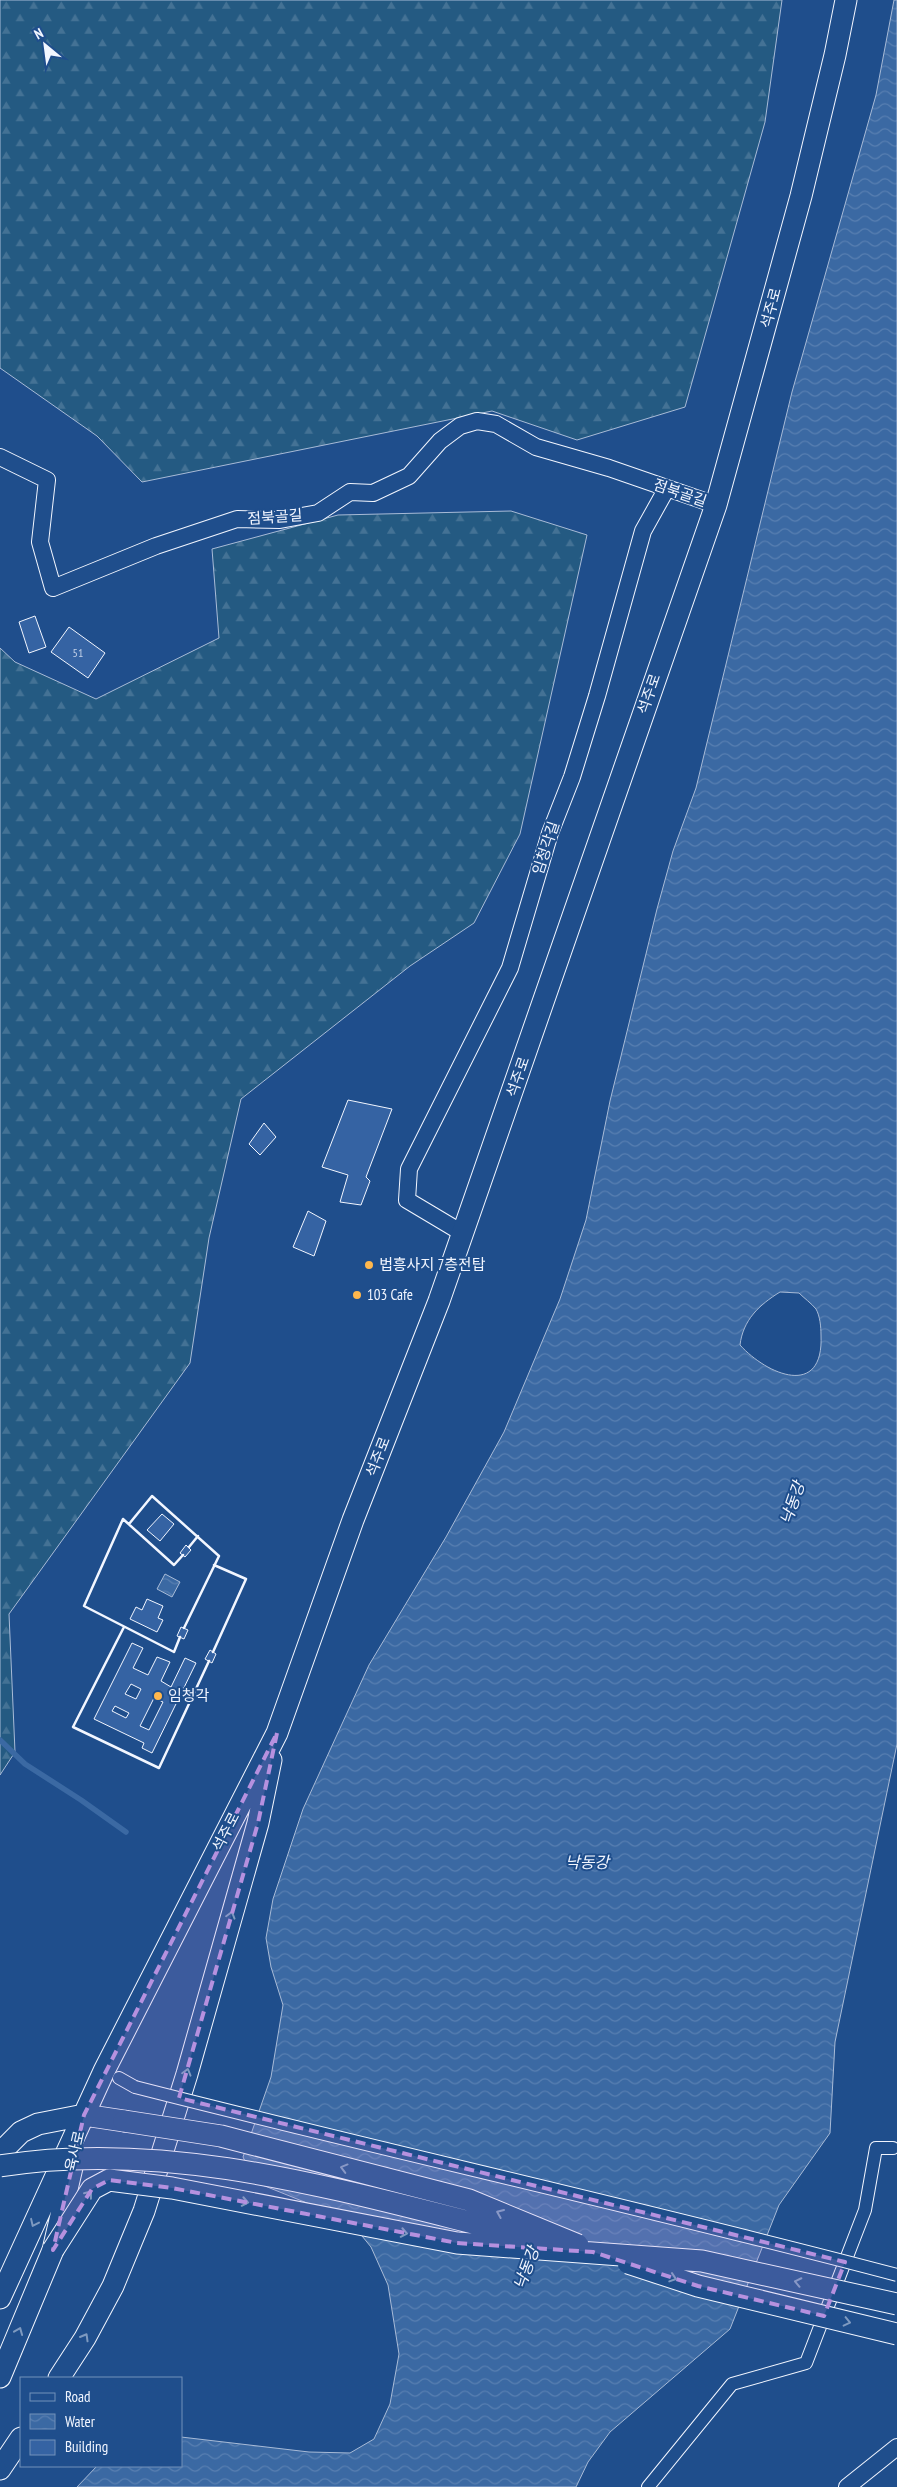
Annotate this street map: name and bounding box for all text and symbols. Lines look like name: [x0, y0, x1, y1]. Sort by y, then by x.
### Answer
north arrow: [20, 20, 70, 70]
text: N: [31, 24, 46, 43]
street label: 석주로: [756, 285, 785, 330]
street label: 점북골길: [651, 475, 709, 510]
street label: 점북골길: [247, 505, 303, 528]
house number: 51: [73, 645, 83, 660]
street label: 석주로: [633, 671, 664, 717]
street label: 임청각길: [528, 819, 563, 877]
street label: 석주로: [502, 1054, 533, 1100]
place label: 법흥사지 7층전탑: [379, 1255, 486, 1274]
marker: 법흥사지 7층전탑: [363, 1259, 375, 1271]
place label: 103 Cafe: [367, 1285, 413, 1304]
marker: 103 Cafe: [351, 1289, 363, 1301]
street label: 석주로: [361, 1434, 394, 1480]
water label: 낙동강: [775, 1477, 809, 1527]
place label: 임청각: [168, 1686, 210, 1705]
marker: 임청각: [152, 1690, 164, 1702]
street label: 석주로: [208, 1809, 243, 1855]
water label: 낙동강: [565, 1852, 611, 1872]
one-way arrow: [225, 1912, 235, 1920]
one-way arrow: [182, 2068, 192, 2076]
street label: 육사로: [61, 2129, 88, 2173]
one-way arrow: [340, 2163, 348, 2173]
one-way arrow: [83, 2191, 92, 2200]
one-way arrow: [240, 2197, 249, 2207]
one-way arrow: [496, 2208, 505, 2219]
one-way arrow: [30, 2218, 40, 2227]
one-way arrow: [400, 2227, 409, 2238]
water label: 낙동강: [509, 2242, 544, 2292]
one-way arrow: [668, 2272, 676, 2282]
one-way arrow: [794, 2278, 803, 2288]
one-way arrow: [843, 2316, 852, 2327]
one-way arrow: [13, 2328, 23, 2336]
one-way arrow: [79, 2333, 89, 2342]
legend: [20, 2377, 182, 2467]
text: Road: [65, 2387, 91, 2406]
text: Water: [65, 2412, 96, 2431]
text: Building: [65, 2437, 108, 2456]

